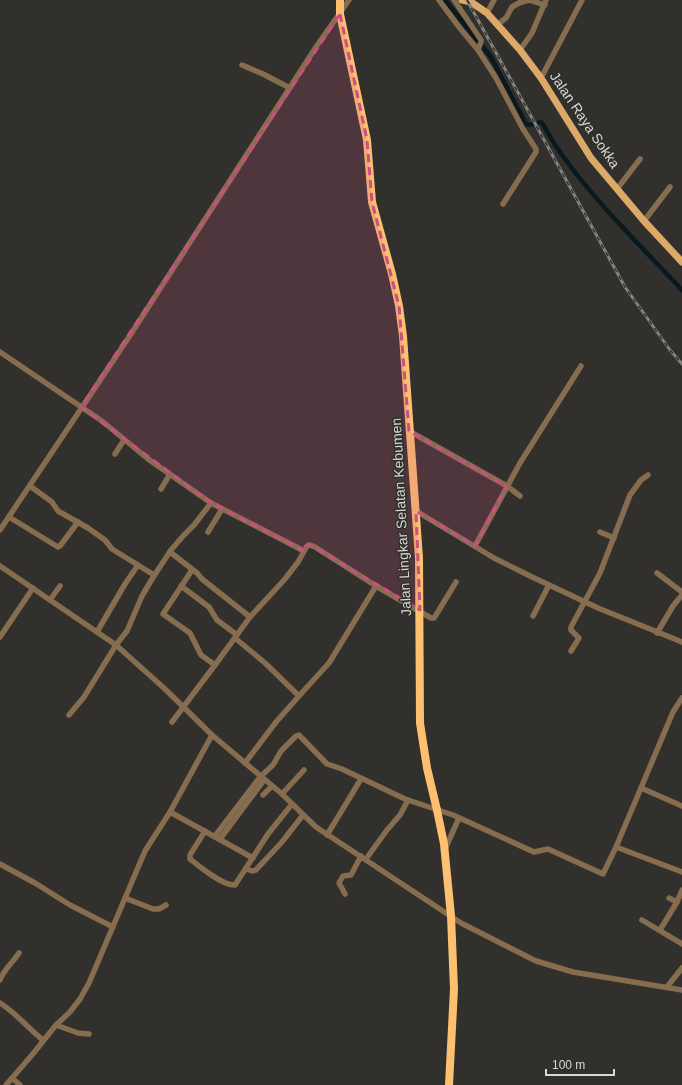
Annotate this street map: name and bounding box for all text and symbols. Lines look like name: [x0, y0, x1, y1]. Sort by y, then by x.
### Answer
street label: Jalan Raya Sokka: [547, 69, 623, 171]
street label: Jalan Lingkar Selatan Kebumen: [388, 417, 414, 617]
scale bar: [546, 1051, 614, 1077]
text: 100 m: [552, 1058, 585, 1072]

